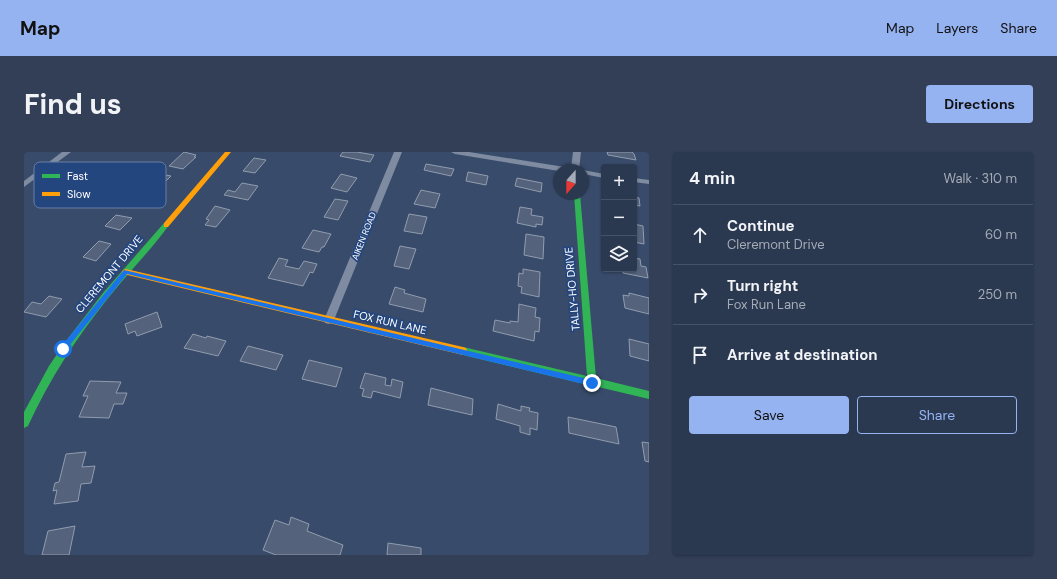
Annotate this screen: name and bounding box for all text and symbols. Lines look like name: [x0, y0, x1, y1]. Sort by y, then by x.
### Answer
text: Map: [20, 16, 60, 41]
text: Map: [886, 19, 914, 37]
text: Layers: [936, 19, 978, 37]
text: Share: [1000, 19, 1037, 37]
button: Directions: [926, 85, 1033, 123]
text: Find us: [24, 86, 122, 123]
legend: [34, 162, 166, 208]
north arrow: [553, 164, 589, 200]
map controls: [601, 164, 637, 272]
button: +: [601, 164, 637, 200]
text: 4 min: [689, 167, 735, 189]
text: Fast: [67, 169, 88, 183]
text: Walk · 310 m: [944, 170, 1017, 187]
text: Slow: [67, 187, 91, 201]
button: −: [601, 200, 637, 236]
street label: AIKEN ROAD: [349, 210, 379, 262]
text: Continue: [727, 216, 795, 236]
icon: ahead: [689, 224, 711, 246]
text: 60 m: [985, 226, 1017, 243]
street label: CLEREMONT DRIVE: [72, 232, 146, 316]
button: layers: [601, 236, 637, 272]
text: Cleremont Drive: [727, 236, 825, 253]
street label: TALLY-HO DRIVE: [561, 247, 583, 331]
text: Turn right: [727, 276, 798, 296]
icon: right: [689, 284, 711, 306]
text: 250 m: [978, 286, 1017, 303]
text: Fox Run Lane: [727, 296, 806, 313]
street label: FOX RUN LANE: [352, 307, 428, 337]
route start: [54, 340, 72, 358]
icon: arrive: [689, 344, 711, 366]
text: Arrive at destination: [727, 345, 878, 365]
route end: [583, 374, 601, 392]
button: Save: [689, 396, 849, 434]
button: Share: [857, 396, 1017, 434]

